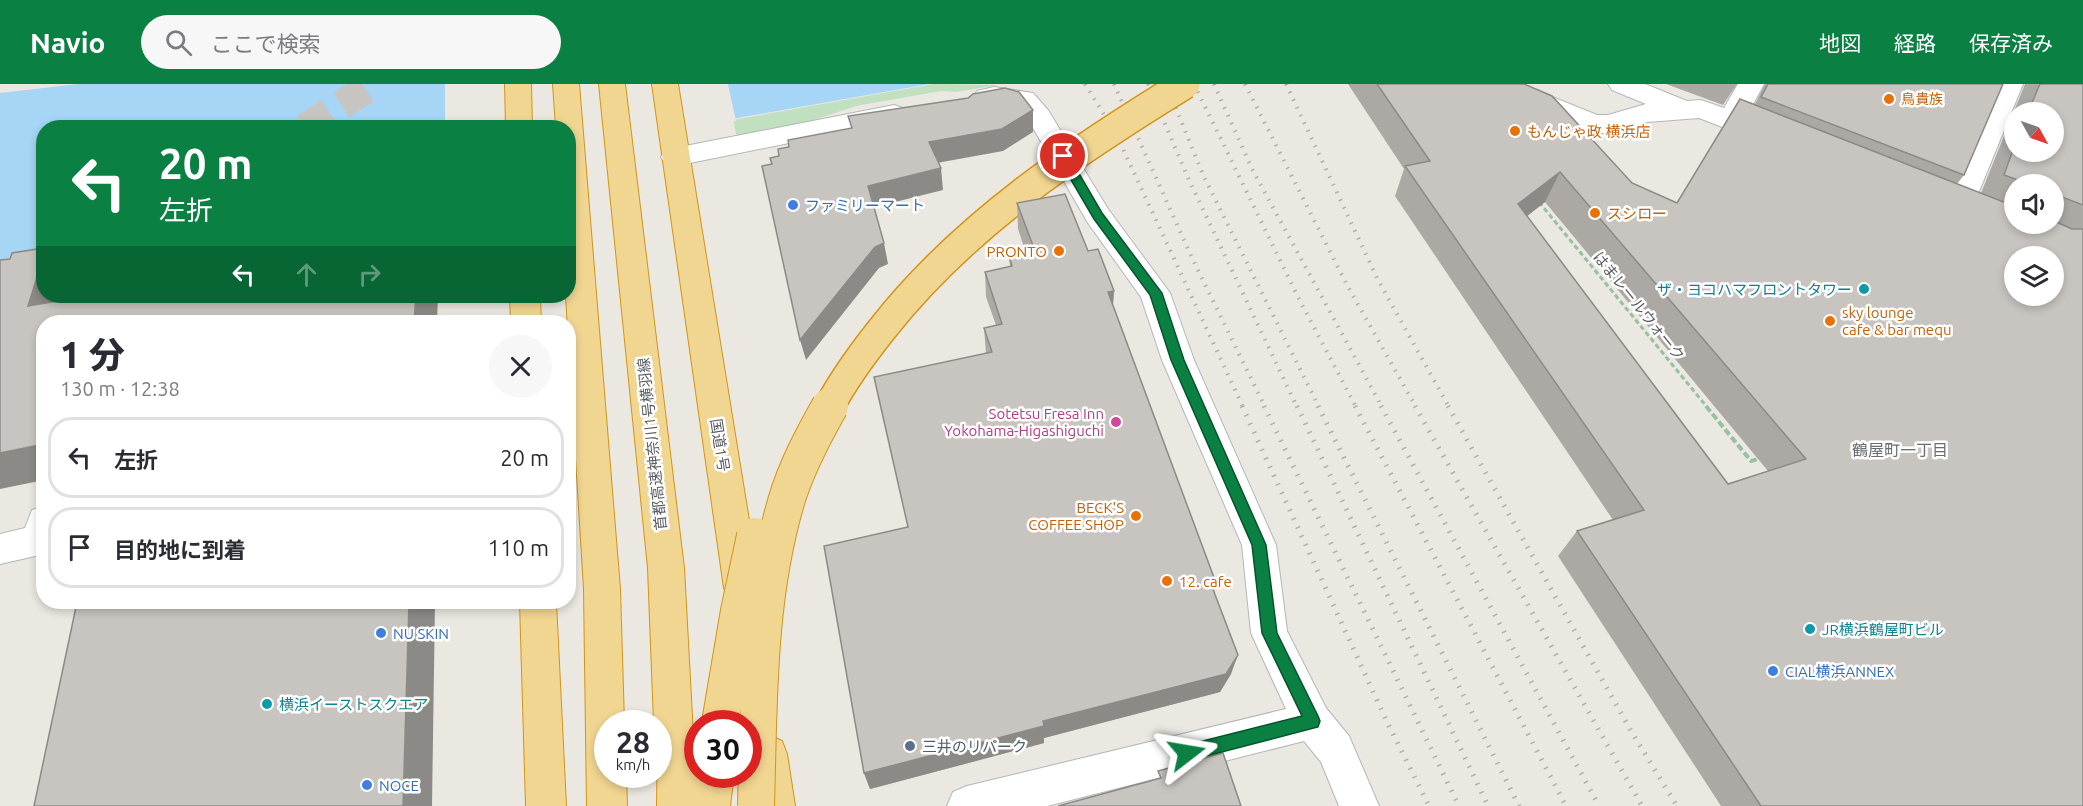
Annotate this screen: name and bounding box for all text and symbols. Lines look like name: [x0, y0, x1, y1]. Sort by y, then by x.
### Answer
search box: [141, 15, 561, 69]
icon: search: [162, 26, 195, 59]
text: Navio: [30, 27, 105, 58]
text: ここで検索: [210, 31, 320, 56]
text: 地図: [1819, 31, 1861, 55]
text: 経路: [1894, 31, 1936, 55]
text: 保存済み: [1969, 31, 2053, 55]
place label: 鳥貴族: [1901, 91, 1943, 107]
marker: 鳥貴族: [1882, 92, 1896, 106]
north arrow: [2004, 102, 2064, 162]
map controls: [2004, 102, 2064, 306]
place label: もんじゃ政 横浜店: [1527, 123, 1650, 140]
marker: もんじゃ政 横浜店: [1508, 124, 1522, 138]
pin: [1037, 130, 1088, 181]
icon: arrive: [1046, 139, 1079, 172]
text: 20 m: [159, 140, 253, 187]
icon: left: [60, 144, 138, 222]
button: sound: [2004, 174, 2064, 234]
text: 左折: [159, 195, 213, 225]
place label: ファミリーマート: [805, 197, 925, 214]
marker: ファミリーマート: [786, 198, 800, 212]
place label: スシロー: [1607, 205, 1667, 222]
marker: スシロー: [1588, 206, 1602, 220]
place label: PRONTO: [987, 243, 1047, 260]
marker: PRONTO: [1052, 244, 1066, 258]
button: layers: [2004, 246, 2064, 306]
street label: はまレールウォーク: [1590, 248, 1688, 364]
icon: left: [227, 258, 260, 291]
icon: ahead: [290, 258, 323, 291]
icon: right: [353, 258, 386, 291]
place label: ザ・ヨコハマフロントタワー: [1657, 281, 1852, 298]
marker: ザ・ヨコハマフロントタワー: [1857, 282, 1871, 296]
place label: sky lounge cafe & bar mequ: [1842, 304, 1951, 338]
marker: sky lounge cafe & bar mequ: [1823, 314, 1837, 328]
text: 1 分: [60, 334, 125, 375]
button: close: [489, 335, 552, 398]
street label: 首都高速神奈川1号横羽線: [634, 357, 670, 531]
text: 130 m · 12:38: [60, 377, 180, 400]
place label: Sotetsu Fresa Inn Yokohama-Higashiguchi: [944, 405, 1104, 439]
marker: Sotetsu Fresa Inn Yokohama-Higashiguchi: [1109, 415, 1123, 429]
street label: 国道1号: [707, 417, 733, 473]
icon: left: [63, 441, 96, 474]
district label: 鶴屋町一丁目: [1852, 441, 1948, 459]
text: 20 m: [500, 445, 549, 470]
text: 左折: [114, 447, 158, 472]
place label: BECK'S COFFEE SHOP: [1028, 499, 1124, 533]
marker: BECK'S COFFEE SHOP: [1129, 509, 1143, 523]
icon: arrive: [63, 531, 96, 564]
text: 110 m: [488, 535, 549, 560]
text: 目的地に到着: [114, 537, 246, 562]
place label: 12. cafe: [1179, 573, 1232, 590]
marker: 12. cafe: [1160, 574, 1174, 588]
place label: JR横浜鶴屋町ビル: [1822, 621, 1944, 638]
marker: JR横浜鶴屋町ビル: [1803, 622, 1817, 636]
place label: NU SKIN: [393, 625, 449, 642]
marker: NU SKIN: [374, 626, 388, 640]
place label: CIAL横浜ANNEX: [1785, 663, 1894, 680]
marker: CIAL横浜ANNEX: [1766, 664, 1780, 678]
place label: 横浜イーストスクエア: [279, 696, 428, 713]
marker: 横浜イーストスクエア: [260, 697, 274, 711]
speed limit sign: 30: [684, 710, 762, 788]
position arrow: [1155, 721, 1219, 785]
text: 28: [616, 725, 650, 759]
place label: 三井のリパーク: [922, 738, 1027, 755]
marker: 三井のリパーク: [903, 739, 917, 753]
text: km/h: [616, 756, 650, 773]
place label: NOCE: [379, 777, 419, 794]
marker: NOCE: [360, 778, 374, 792]

